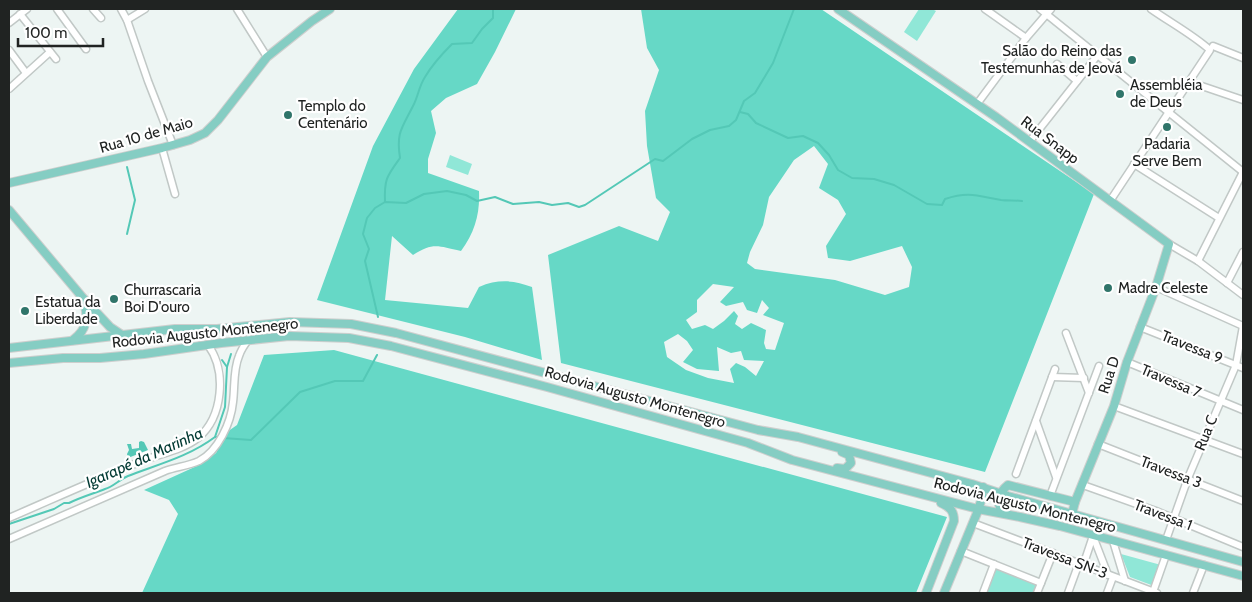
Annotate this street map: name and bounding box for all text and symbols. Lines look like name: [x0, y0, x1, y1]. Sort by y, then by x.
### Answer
scale bar: [18, 15, 102, 47]
text: 100 m: [25, 24, 67, 42]
place label: Salão do Reino das Testemunhas de Jeová: [981, 42, 1123, 77]
marker: Salão do Reino das Testemunhas de Jeová: [1126, 54, 1138, 66]
place label: Assembléia de Deus: [1130, 76, 1203, 111]
marker: Assembléia de Deus: [1114, 88, 1126, 100]
place label: Templo do Centenário: [298, 97, 367, 132]
marker: Templo do Centenário: [282, 109, 294, 121]
street label: Rua Snapp: [1017, 112, 1083, 168]
street label: Rua 10 de Maio: [97, 113, 195, 157]
marker: Padaria Serve Bem: [1161, 121, 1173, 133]
place label: Padaria Serve Bem: [1132, 135, 1202, 170]
place label: Madre Celeste: [1118, 279, 1208, 297]
place label: Churrascaria Boi D'ouro: [124, 281, 202, 316]
marker: Madre Celeste: [1102, 282, 1114, 294]
place label: Estatua da Liberdade: [35, 293, 101, 328]
marker: Churrascaria Boi D'ouro: [108, 293, 120, 305]
marker: Estatua da Liberdade: [19, 305, 31, 317]
street label: Rodovia Augusto Montenegro: [111, 314, 299, 352]
street label: Travessa 9: [1159, 327, 1225, 367]
street label: Rua D: [1095, 354, 1123, 396]
street label: Travessa 7: [1138, 360, 1204, 402]
street label: Rodovia Augusto Montenegro: [543, 363, 727, 431]
street label: Rua C: [1191, 413, 1221, 453]
water label: Igarapé da Marinha: [83, 423, 206, 492]
street label: Travessa 3: [1138, 452, 1204, 492]
street label: Rodovia Augusto Montenegro: [932, 474, 1118, 536]
street label: Travessa 1: [1131, 496, 1195, 534]
street label: Travessa SN-3: [1020, 534, 1110, 582]

